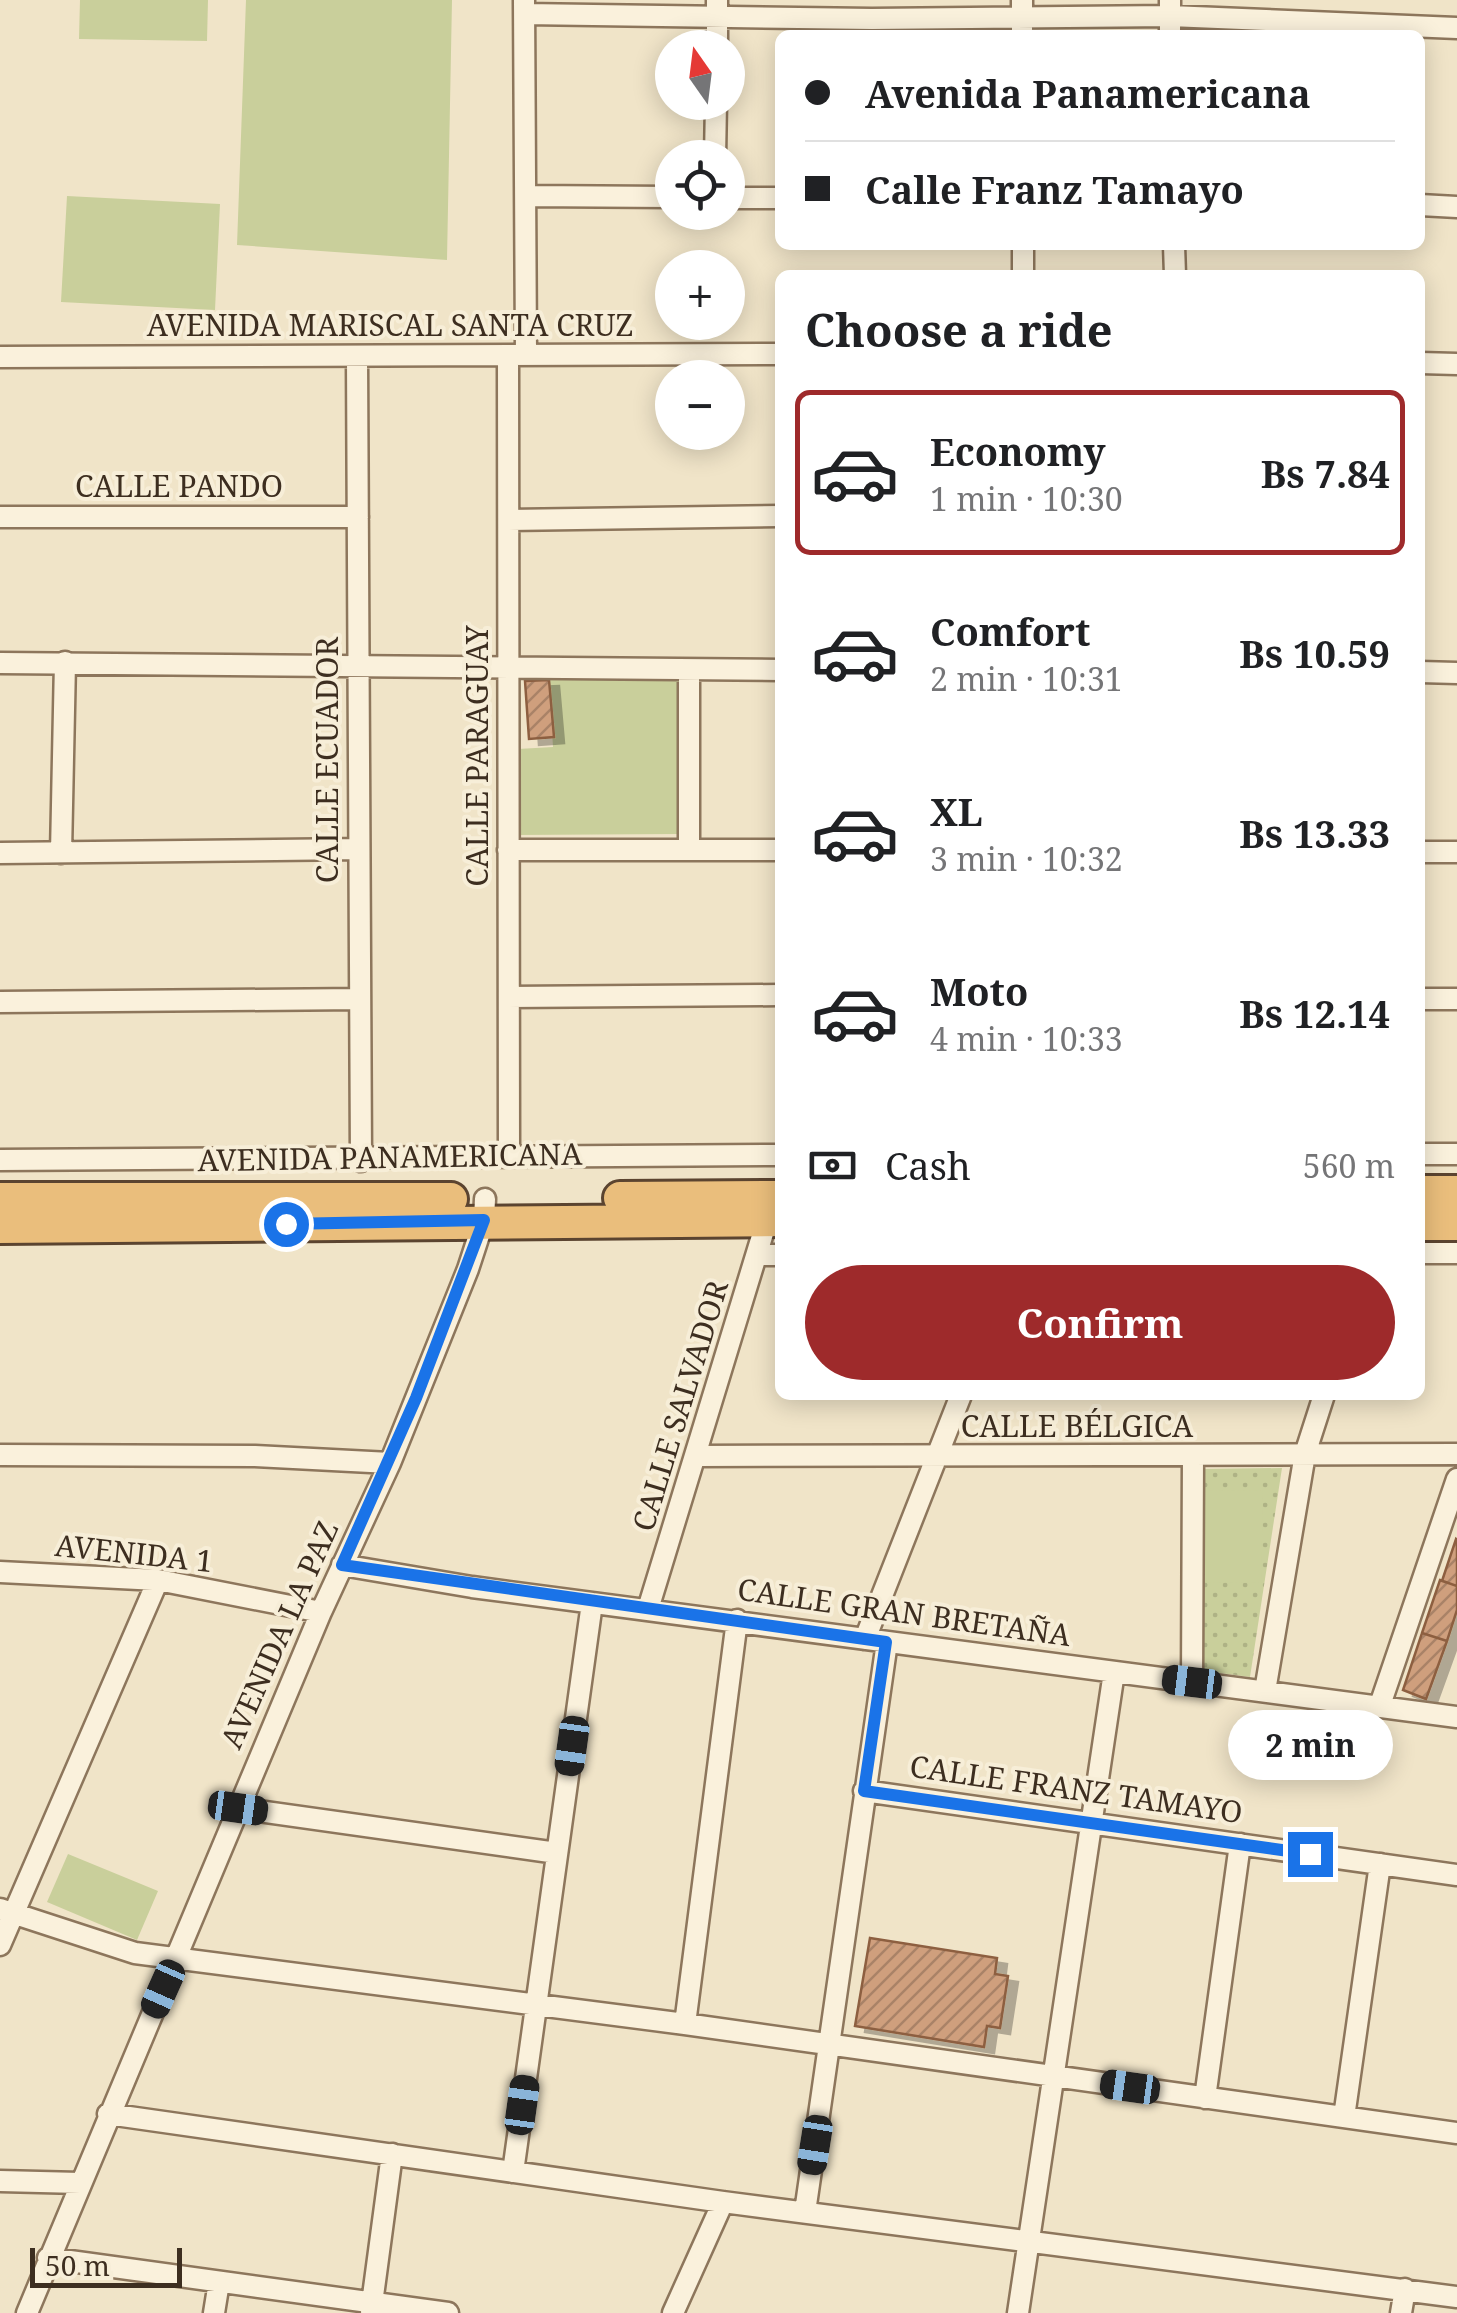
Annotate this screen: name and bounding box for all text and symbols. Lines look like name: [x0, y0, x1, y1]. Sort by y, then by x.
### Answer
north arrow: [655, 30, 745, 120]
map controls: [655, 30, 745, 450]
text: Avenida Panamericana: [865, 67, 1311, 119]
button: locate: [655, 140, 745, 230]
text: Calle Franz Tamayo: [865, 163, 1244, 215]
button: +: [655, 250, 745, 340]
text: Choose a ride: [805, 299, 1113, 360]
street label: AVENIDA MARISCAL SANTA CRUZ: [147, 304, 633, 345]
button: −: [655, 360, 745, 450]
text: Economy: [930, 425, 1106, 477]
icon: car: [810, 428, 900, 518]
text: Bs 7.84: [1261, 447, 1390, 499]
street label: CALLE PANDO: [75, 465, 283, 506]
text: 1 min · 10:30: [930, 477, 1123, 520]
text: Comfort: [930, 605, 1090, 657]
icon: car: [810, 608, 900, 698]
street label: CALLE PARAGUAY: [456, 625, 497, 887]
text: Bs 10.59: [1239, 627, 1390, 679]
street label: CALLE ECUADOR: [306, 637, 347, 883]
text: 2 min · 10:31: [930, 657, 1123, 700]
text: XL: [930, 785, 983, 837]
icon: car: [810, 788, 900, 878]
text: Bs 13.33: [1239, 807, 1390, 859]
text: 3 min · 10:32: [930, 837, 1123, 880]
text: Moto: [930, 965, 1028, 1017]
icon: car: [810, 968, 900, 1058]
text: Bs 12.14: [1239, 987, 1390, 1039]
text: 4 min · 10:33: [930, 1017, 1123, 1060]
street label: AVENIDA PANAMERICANA: [197, 1133, 583, 1180]
icon: cash: [805, 1138, 860, 1193]
text: Cash: [885, 1139, 971, 1191]
text: 560 m: [1303, 1144, 1395, 1187]
route start: [264, 1202, 309, 1247]
button: Confirm: [805, 1265, 1395, 1380]
street label: CALLE SALVADOR: [622, 1275, 737, 1536]
street label: CALLE BÉLGICA: [961, 1405, 1194, 1446]
street label: AVENIDA LA PAZ: [210, 1514, 347, 1755]
street label: AVENIDA 1: [53, 1524, 215, 1581]
street label: CALLE GRAN BRETAÑA: [735, 1568, 1074, 1655]
car: [1160, 1663, 1224, 1701]
callout: 2 min: [1228, 1709, 1392, 1779]
car: [553, 1714, 591, 1778]
text: 2 min: [1265, 1723, 1356, 1766]
street label: CALLE FRANZ TAMAYO: [907, 1745, 1245, 1832]
car: [206, 1789, 270, 1827]
route end: [1288, 1832, 1333, 1877]
car: [137, 1955, 189, 2023]
car: [1098, 2068, 1162, 2106]
car: [503, 2073, 541, 2137]
car: [795, 2113, 835, 2177]
scale bar: [30, 2243, 182, 2288]
text: 50 m: [45, 2246, 110, 2284]

